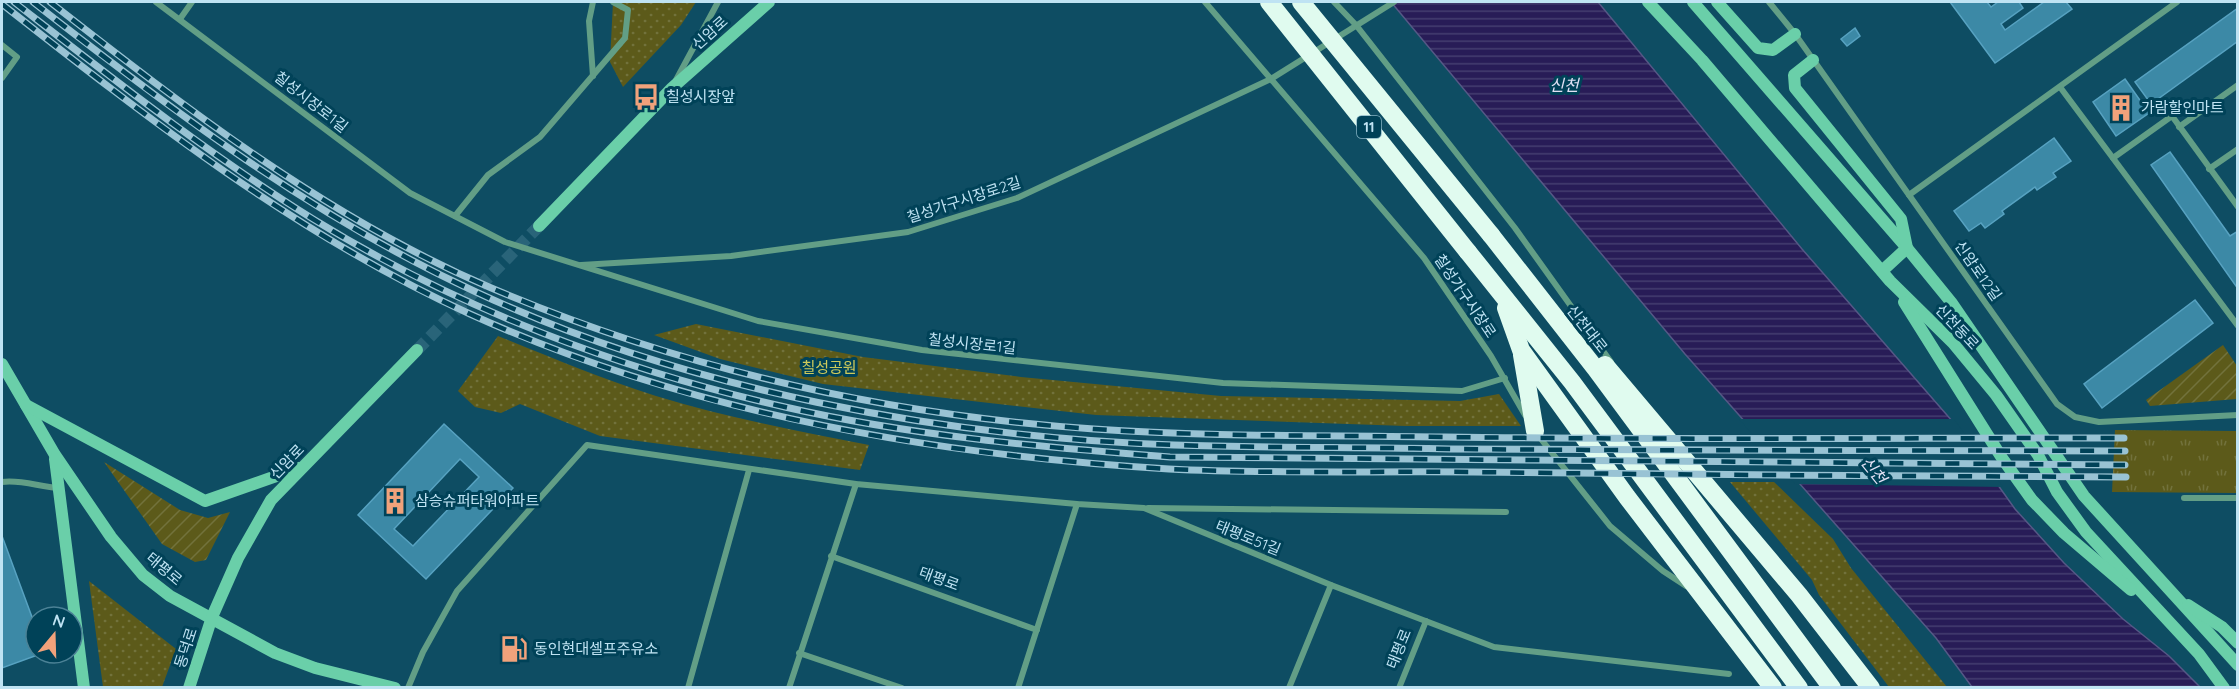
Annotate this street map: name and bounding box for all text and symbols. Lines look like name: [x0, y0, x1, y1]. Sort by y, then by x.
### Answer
street label: 신암로: [688, 12, 731, 54]
street label: 칠성시장로1길: [271, 67, 352, 136]
water label: 신천: [1549, 75, 1581, 95]
bus stop icon: 칠성시장앞: [631, 82, 661, 112]
place label: 칠성시장앞: [666, 87, 735, 106]
building icon: 가람할인마트: [2106, 93, 2136, 123]
place label: 가람할인마트: [2141, 98, 2224, 117]
road number: 11: [1357, 116, 1381, 138]
street label: 칠성가구시장로2길: [904, 172, 1023, 227]
street label: 신암로12길: [1951, 237, 2006, 304]
street label: 칠성가구시장로: [1431, 250, 1500, 341]
street label: 신천동로: [1932, 300, 1983, 353]
street label: 신천대로: [1563, 301, 1612, 356]
street label: 칠성시장로1길: [927, 329, 1017, 358]
park label: 칠성공원: [801, 358, 857, 377]
street label: 신암로: [265, 440, 308, 483]
water label: 신천: [1857, 452, 1892, 489]
building icon: 삼승슈퍼타워아파트: [380, 486, 410, 516]
place label: 삼승슈퍼타워아파트: [415, 491, 539, 510]
street label: 태평로51길: [1213, 516, 1284, 559]
street label: 태평로: [142, 548, 186, 589]
street label: 태평로: [916, 563, 962, 595]
north arrow: [24, 605, 84, 665]
text: N: [50, 609, 68, 632]
street label: 동덕로: [170, 625, 201, 670]
street label: 태평로: [1382, 626, 1415, 672]
fuel station icon: 동인현대셀프주유소: [499, 634, 529, 664]
place label: 동인현대셀프주유소: [534, 639, 658, 658]

